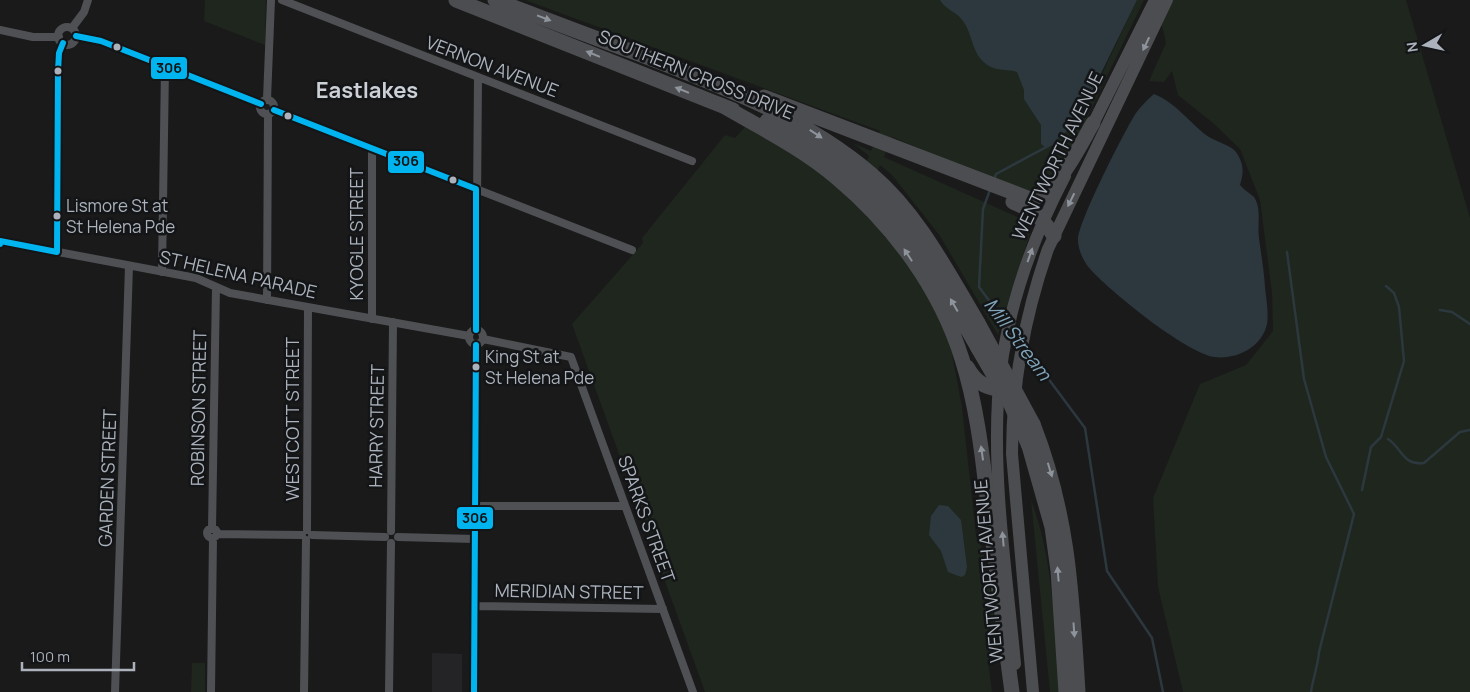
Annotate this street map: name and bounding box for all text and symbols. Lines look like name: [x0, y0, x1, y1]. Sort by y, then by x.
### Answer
one-way arrow: [536, 15, 551, 22]
north arrow: [1400, 20, 1450, 70]
street label: SOUTHERN CROSS DRIVE: [595, 24, 798, 124]
street label: VERNON AVENUE: [423, 30, 562, 102]
one-way arrow: [1141, 37, 1149, 51]
text: N: [1401, 41, 1422, 54]
unlabelled marker: [112, 42, 122, 52]
one-way arrow: [586, 50, 600, 58]
line badge: 306: [150, 56, 188, 80]
text: 306: [156, 58, 182, 77]
unlabelled marker: [53, 66, 63, 76]
street label: WENTWORTH AVENUE: [1006, 68, 1108, 244]
district label: Eastlakes: [316, 75, 418, 105]
one-way arrow: [674, 86, 689, 94]
unlabelled marker: [283, 111, 293, 121]
one-way arrow: [809, 129, 823, 139]
line badge: 306: [387, 150, 425, 174]
text: 306: [393, 151, 419, 170]
street label: KYOGLE STREET: [344, 167, 368, 301]
unlabelled marker: [448, 175, 458, 185]
one-way arrow: [1067, 193, 1075, 207]
place label: Lismore St at St Helena Pde: [66, 194, 175, 238]
marker: Lismore St at St Helena Pde: [52, 211, 62, 221]
street label: ST HELENA PARADE: [157, 244, 319, 304]
one-way arrow: [1027, 247, 1034, 262]
one-way arrow: [903, 248, 913, 261]
water label: Mill Stream: [979, 293, 1059, 387]
one-way arrow: [950, 298, 958, 313]
street label: ROBINSON STREET: [185, 329, 211, 486]
street label: WESTCOTT STREET: [280, 337, 304, 501]
place label: King St at St Helena Pde: [485, 345, 594, 389]
marker: King St at St Helena Pde: [471, 362, 481, 372]
street label: HARRY STREET: [363, 364, 389, 488]
street label: GARDEN STREET: [93, 408, 121, 547]
one-way arrow: [977, 444, 985, 460]
street label: SPARKS STREET: [613, 452, 681, 586]
one-way arrow: [1046, 462, 1054, 477]
street label: WENTWORTH AVENUE: [968, 478, 1008, 664]
line badge: 306: [456, 506, 494, 530]
text: 306: [462, 508, 488, 527]
one-way arrow: [999, 531, 1007, 547]
one-way arrow: [1054, 565, 1062, 581]
street label: MERIDIAN STREET: [494, 578, 644, 604]
one-way arrow: [1071, 622, 1079, 638]
scale bar: [22, 640, 135, 672]
text: 100 m: [30, 646, 70, 667]

